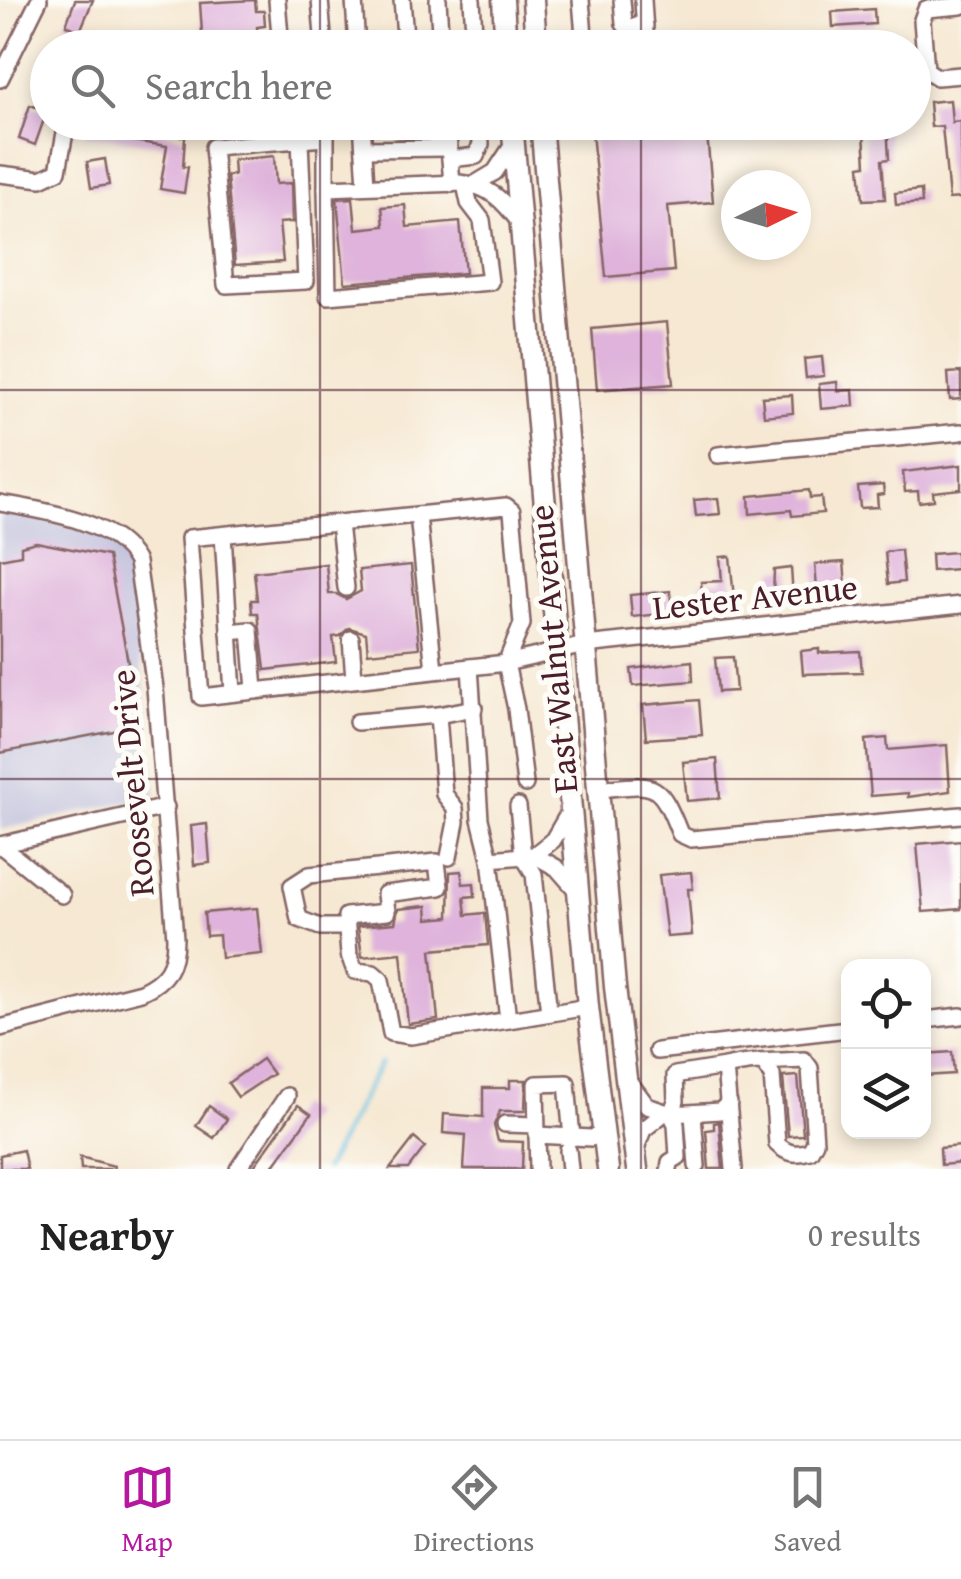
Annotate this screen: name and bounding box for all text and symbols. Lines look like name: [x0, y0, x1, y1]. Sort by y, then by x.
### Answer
search box: [30, 30, 931, 140]
text: Search here: [145, 57, 333, 113]
icon: search: [65, 58, 120, 113]
north arrow: [721, 170, 811, 260]
street label: East Walnut Avenue: [514, 503, 591, 795]
street label: Lester Avenue: [650, 560, 860, 633]
street label: Roosevelt Drive: [96, 667, 167, 899]
map controls: [841, 959, 931, 1139]
button: locate: [841, 959, 931, 1049]
button: layers: [841, 1049, 931, 1139]
text: Nearby: [40, 1204, 174, 1265]
text: 0 results: [808, 1211, 921, 1258]
tab: Map: [120, 1460, 175, 1561]
tab: Directions: [414, 1460, 534, 1561]
tab: Saved: [774, 1460, 841, 1561]

